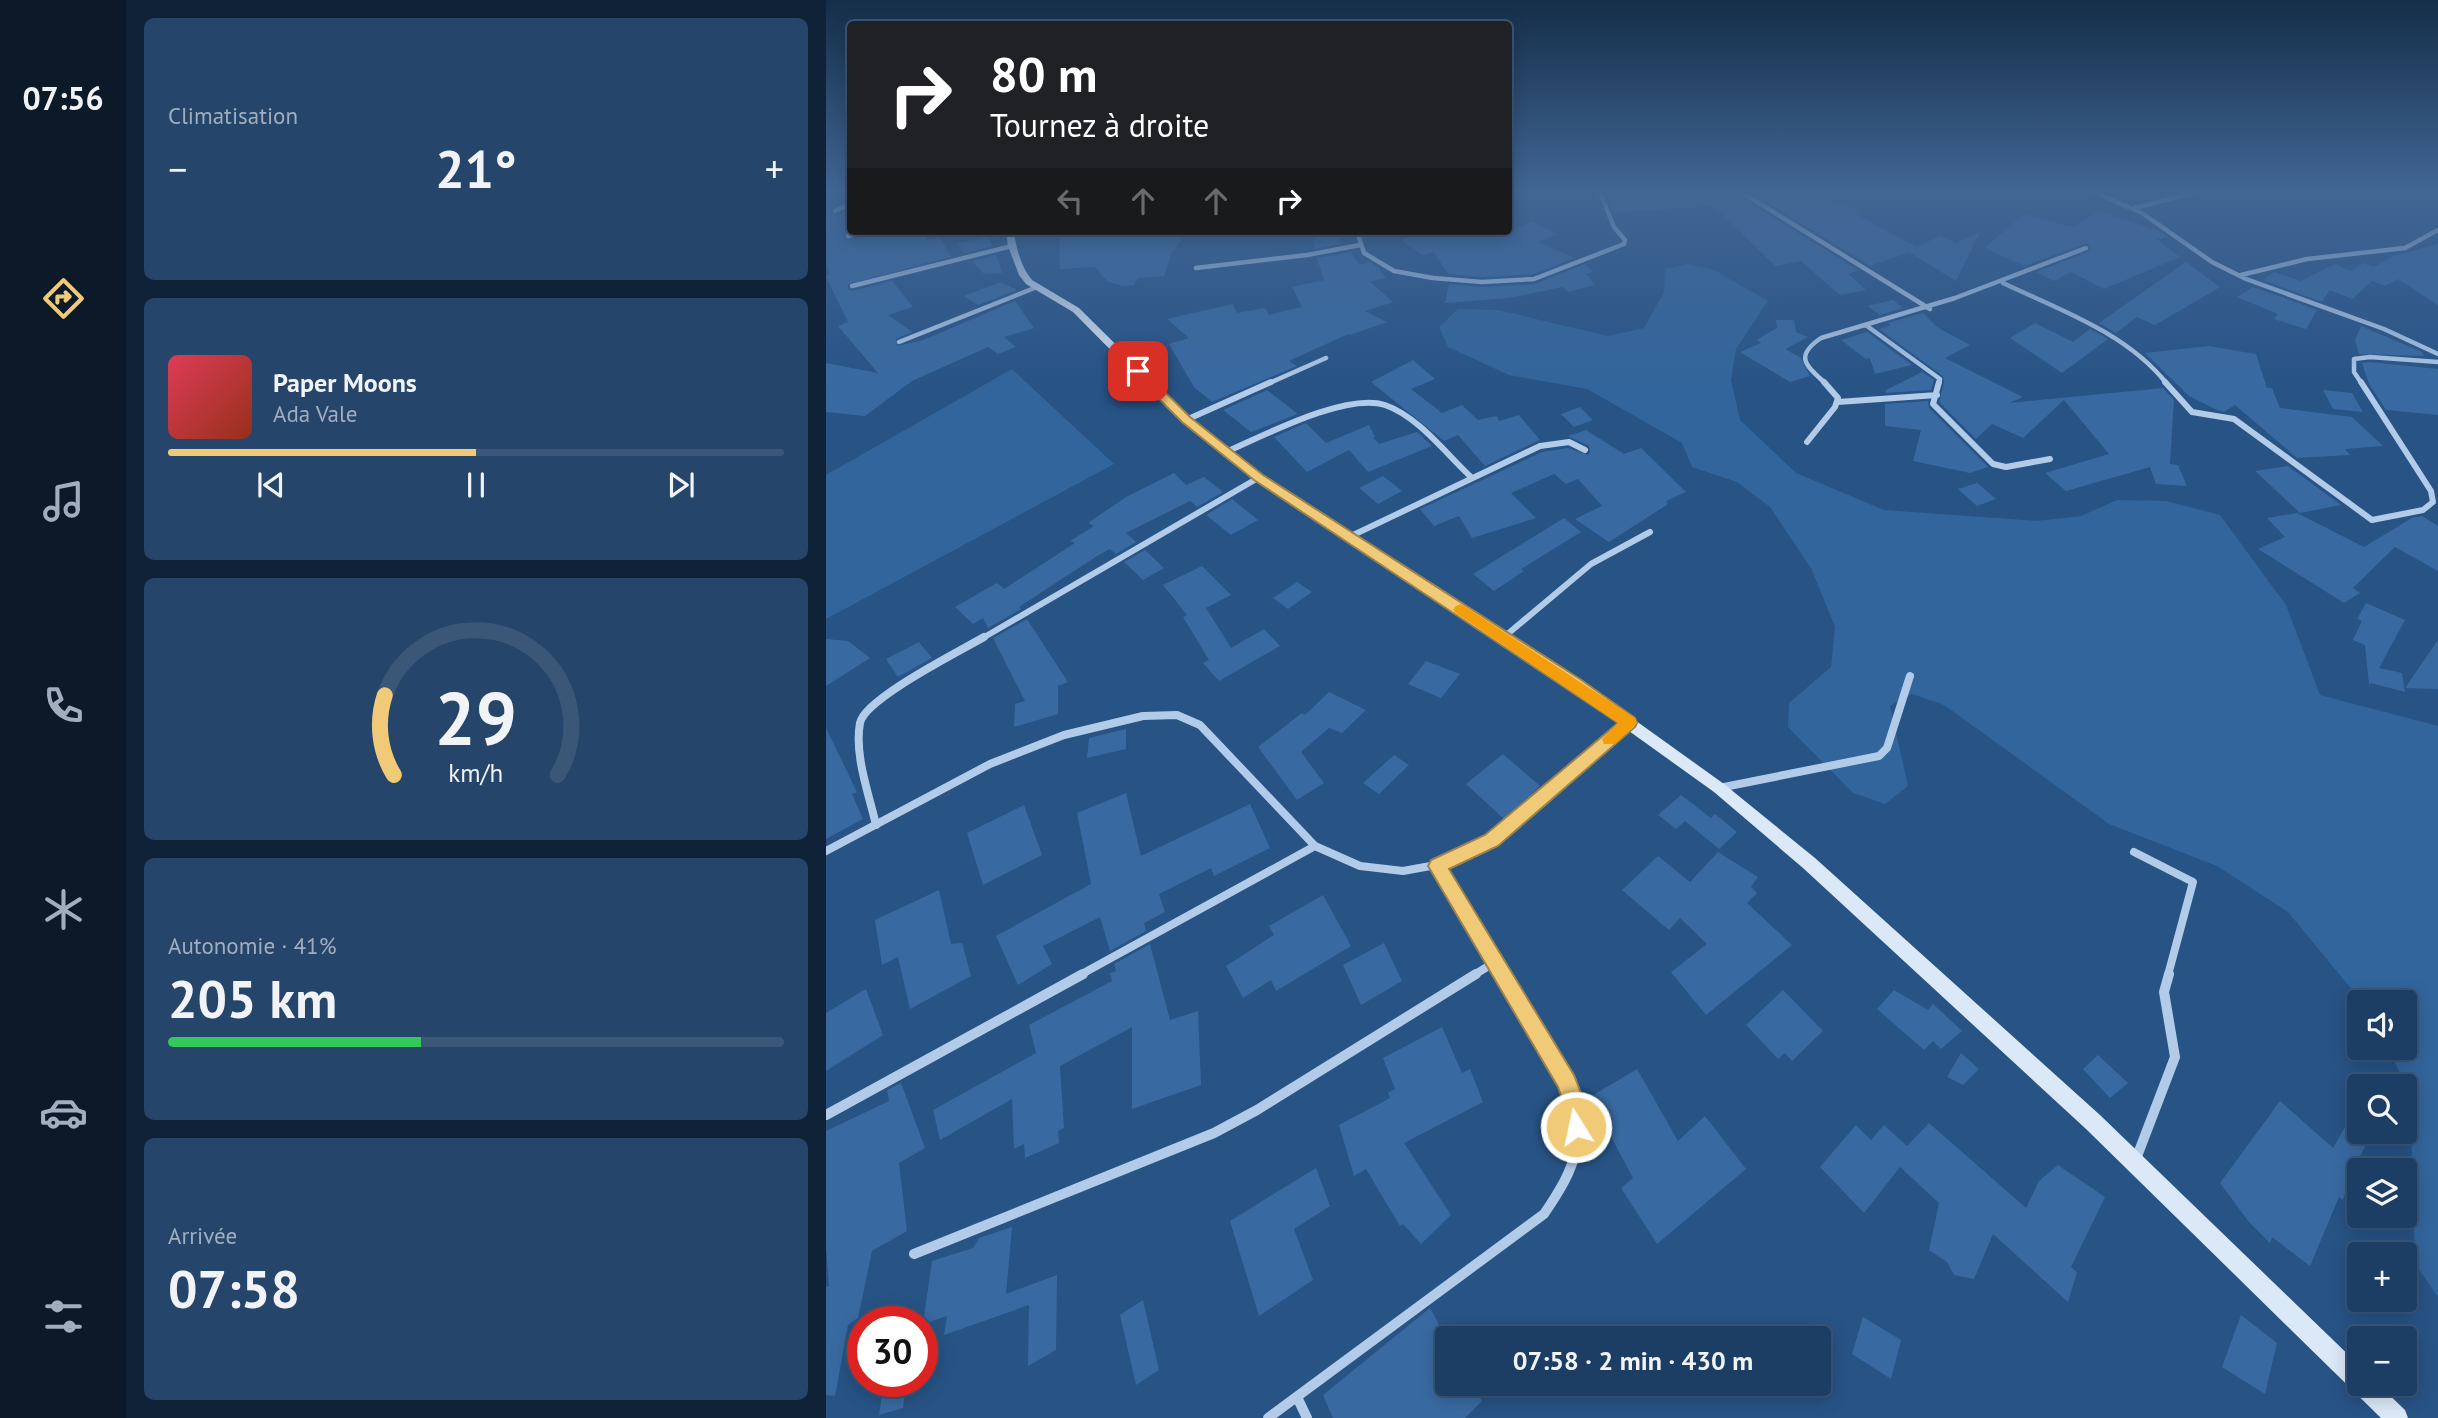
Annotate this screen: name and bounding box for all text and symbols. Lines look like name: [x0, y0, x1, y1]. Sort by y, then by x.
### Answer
text: 80 m: [990, 42, 1097, 106]
icon: right: [875, 49, 966, 140]
text: 07:56: [22, 77, 104, 119]
text: Climatisation: [168, 101, 298, 130]
text: Tournez à droite: [990, 104, 1209, 146]
text: 21°: [435, 135, 517, 202]
text: −: [168, 144, 187, 193]
text: +: [765, 144, 784, 193]
icon: left: [1051, 182, 1089, 220]
icon: ahead: [1124, 182, 1162, 220]
icon: ahead: [1197, 182, 1235, 220]
icon: right: [1270, 182, 1308, 220]
icon: directions: [39, 274, 88, 323]
pin: [1108, 341, 1168, 401]
icon: arrive: [1119, 352, 1157, 390]
text: Paper Moons: [273, 366, 417, 399]
text: Ada Vale: [273, 399, 357, 428]
icon: previous: [252, 466, 290, 504]
icon: pause: [457, 466, 495, 504]
icon: next: [662, 466, 700, 504]
icon: music: [39, 477, 88, 526]
text: 29: [435, 671, 517, 765]
icon: phone: [39, 681, 88, 730]
text: km/h: [449, 757, 503, 789]
icon: climate: [39, 885, 88, 934]
text: Autonomie · 41%: [168, 931, 336, 960]
text: 205 km: [168, 965, 337, 1032]
map controls: [2347, 990, 2417, 1396]
button: sound: [2347, 990, 2417, 1060]
button: search: [2347, 1074, 2417, 1144]
icon: car: [39, 1088, 88, 1137]
position arrow: [1539, 1090, 1613, 1164]
button: layers: [2347, 1158, 2417, 1228]
text: Arrivée: [168, 1221, 237, 1250]
button: +: [2347, 1242, 2417, 1312]
text: 07:58: [168, 1255, 300, 1322]
icon: filters: [39, 1292, 88, 1341]
speed limit sign: 30: [847, 1306, 938, 1397]
button: −: [2347, 1326, 2417, 1396]
text: 07:58 · 2 min · 430 m: [1513, 1344, 1753, 1377]

